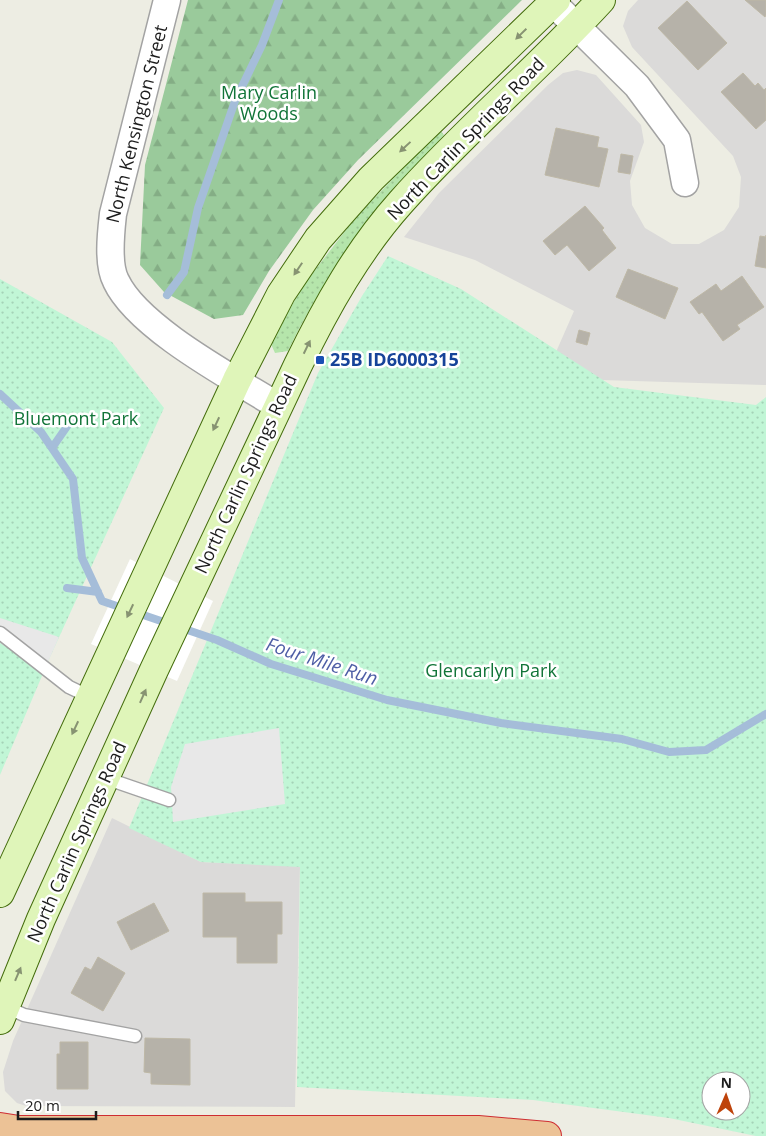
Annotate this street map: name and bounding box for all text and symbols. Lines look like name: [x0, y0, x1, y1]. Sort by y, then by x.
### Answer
street label: North Kensington Street: [100, 22, 172, 225]
one-way arrow: [516, 28, 528, 40]
street label: North Carlin Springs Road: [381, 52, 549, 225]
park label: Mary Carlin Woods: [221, 80, 317, 125]
one-way arrow: [399, 141, 411, 153]
one-way arrow: [293, 262, 303, 276]
one-way arrow: [303, 339, 311, 354]
place label: 25B ID6000315: [330, 347, 459, 371]
marker: 25B ID6000315: [314, 354, 326, 366]
street label: North Carlin Springs Road: [188, 370, 302, 577]
park label: Bluemont Park: [14, 406, 139, 430]
one-way arrow: [212, 417, 220, 431]
one-way arrow: [126, 604, 134, 618]
water label: Four Mile Run: [263, 631, 381, 691]
park label: Glencarlyn Park: [425, 658, 557, 682]
one-way arrow: [139, 689, 147, 703]
one-way arrow: [71, 721, 79, 735]
street label: North Carlin Springs Road: [21, 738, 131, 946]
one-way arrow: [14, 967, 22, 982]
north arrow: [701, 1071, 751, 1121]
text: N: [720, 1073, 732, 1092]
scale bar: [18, 1088, 95, 1120]
text: 20 m: [25, 1095, 60, 1115]

